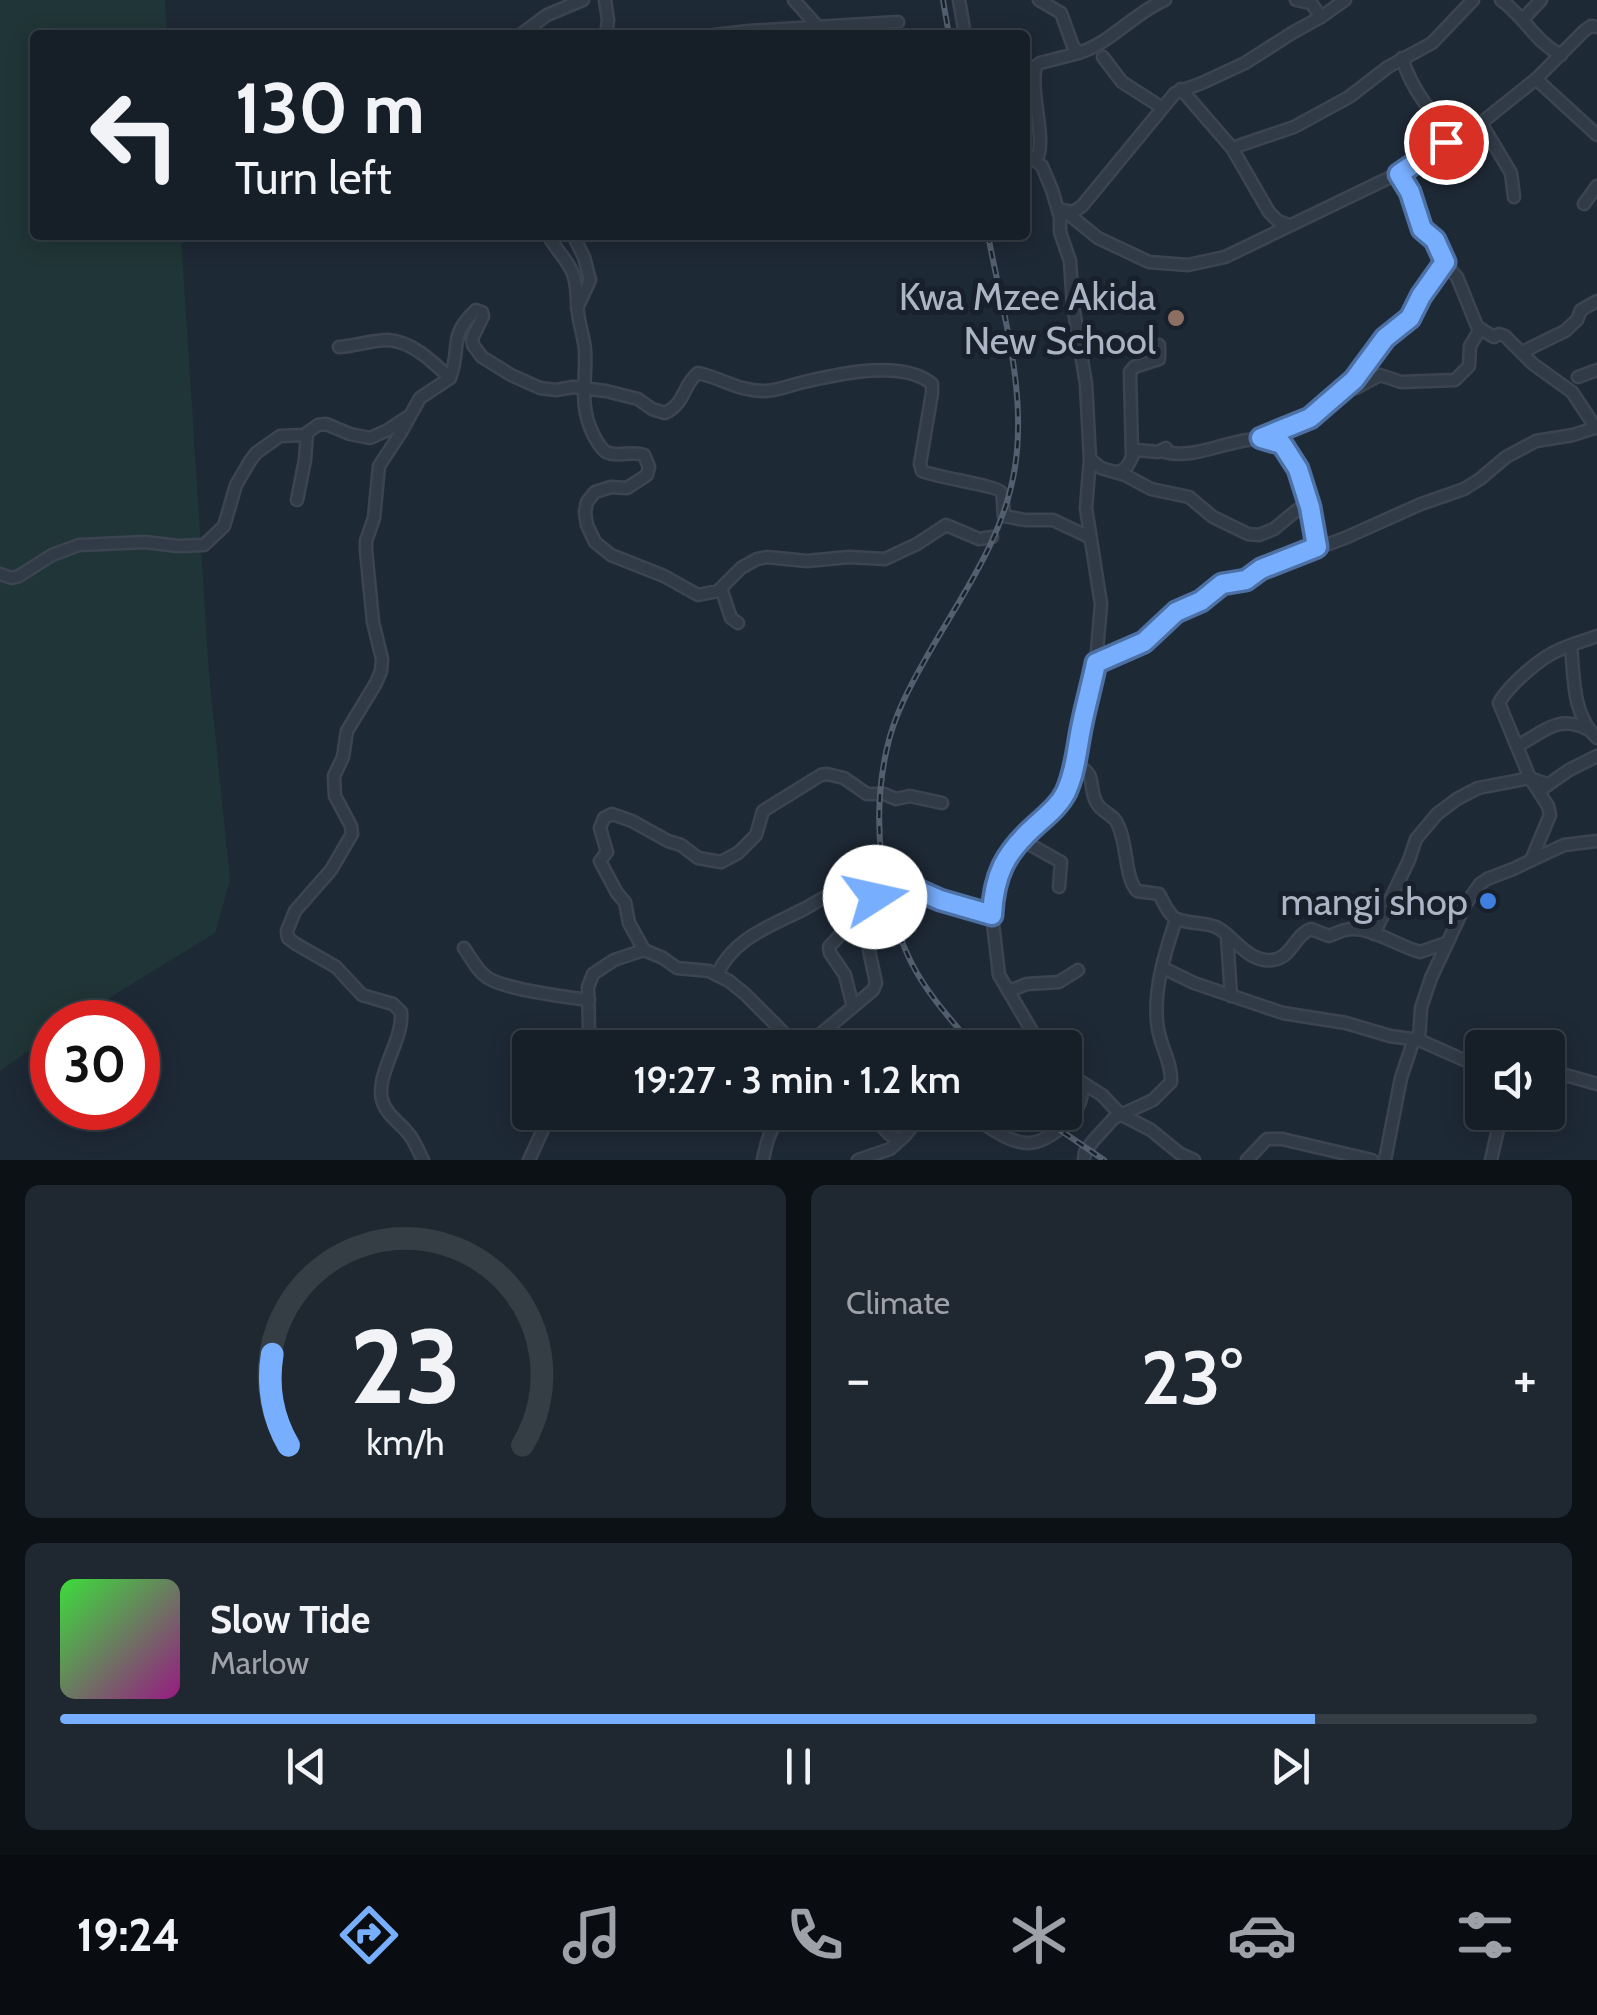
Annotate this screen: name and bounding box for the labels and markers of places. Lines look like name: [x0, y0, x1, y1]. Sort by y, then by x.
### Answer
pin: [1404, 100, 1489, 185]
place label: Kwa Mzee Akida New School: [899, 273, 1156, 364]
marker: Kwa Mzee Akida New School: [1165, 307, 1187, 329]
place label: mangi shop: [1281, 878, 1468, 925]
marker: mangi shop: [1477, 890, 1499, 912]

